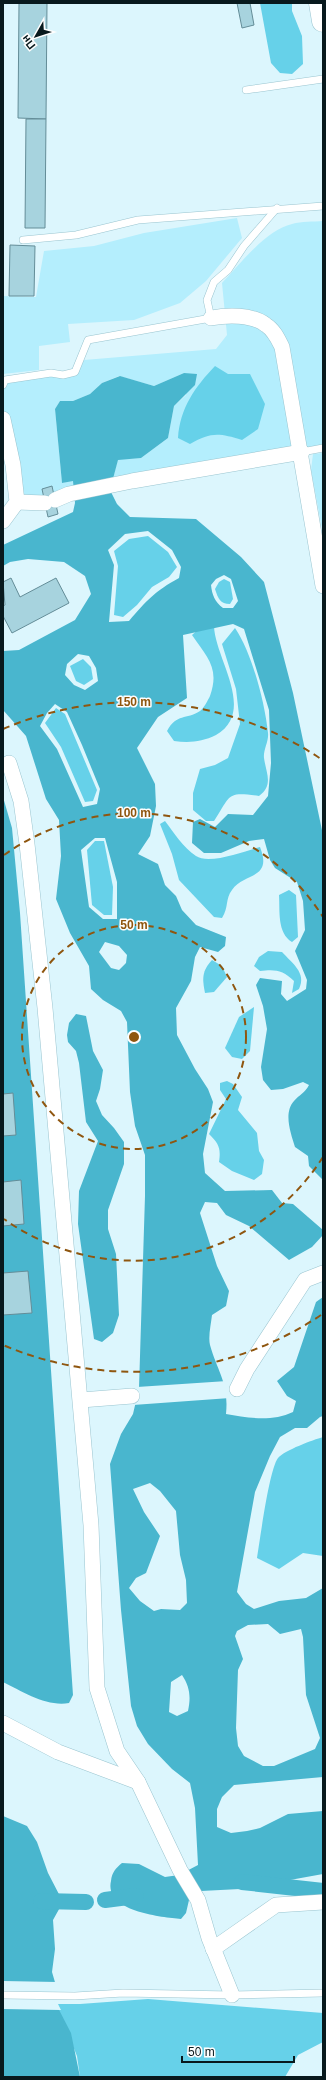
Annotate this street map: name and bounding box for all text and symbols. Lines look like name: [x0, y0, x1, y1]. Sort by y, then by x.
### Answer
north arrow: [16, 16, 56, 56]
text: Пн: [19, 33, 37, 52]
text: 150 m: [117, 695, 151, 709]
text: 100 m: [117, 806, 151, 820]
text: 50 m: [120, 918, 148, 932]
centre of rings: [127, 1030, 141, 1044]
scale bar: [182, 2038, 294, 2064]
text: 50 m: [188, 2045, 215, 2059]

